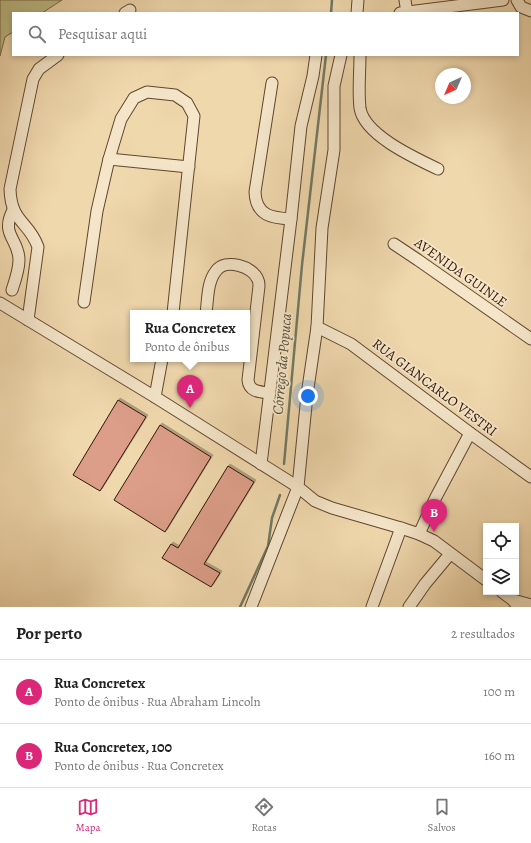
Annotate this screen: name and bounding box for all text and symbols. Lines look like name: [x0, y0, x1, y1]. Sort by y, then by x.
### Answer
search box: [12, 12, 519, 56]
icon: search: [26, 23, 48, 45]
text: Pesquisar aqui: [58, 24, 147, 44]
north arrow: [435, 68, 471, 104]
street label: AVENIDA GUINLE: [410, 233, 511, 312]
popup: [130, 310, 250, 362]
water label: Córrego da Popuca: [268, 313, 296, 415]
text: Rua Concretex: [144, 318, 236, 338]
street label: RUA GIANCARLO VESTRI: [368, 334, 501, 441]
text: Ponto de ônibus: [144, 338, 229, 355]
pin: A: [177, 375, 203, 408]
your location: [298, 386, 318, 406]
pin: B: [421, 499, 447, 532]
map controls: [483, 523, 519, 595]
button: locate: [483, 523, 519, 559]
button: layers: [483, 559, 519, 595]
text: Por perto: [16, 622, 82, 645]
text: 2 resultados: [451, 625, 515, 642]
text: Rua Concretex: [54, 673, 145, 693]
text: A: [25, 683, 33, 700]
text: 100 m: [483, 683, 515, 700]
text: Ponto de ônibus · Rua Abraham Lincoln: [54, 693, 261, 710]
text: Rua Concretex, 100: [54, 737, 172, 757]
text: B: [25, 747, 33, 764]
text: 160 m: [484, 747, 515, 764]
text: Ponto de ônibus · Rua Concretex: [54, 757, 224, 774]
tab: Mapa: [75, 796, 101, 835]
tab: Rotas: [252, 796, 277, 835]
tab: Salvos: [428, 796, 456, 835]

